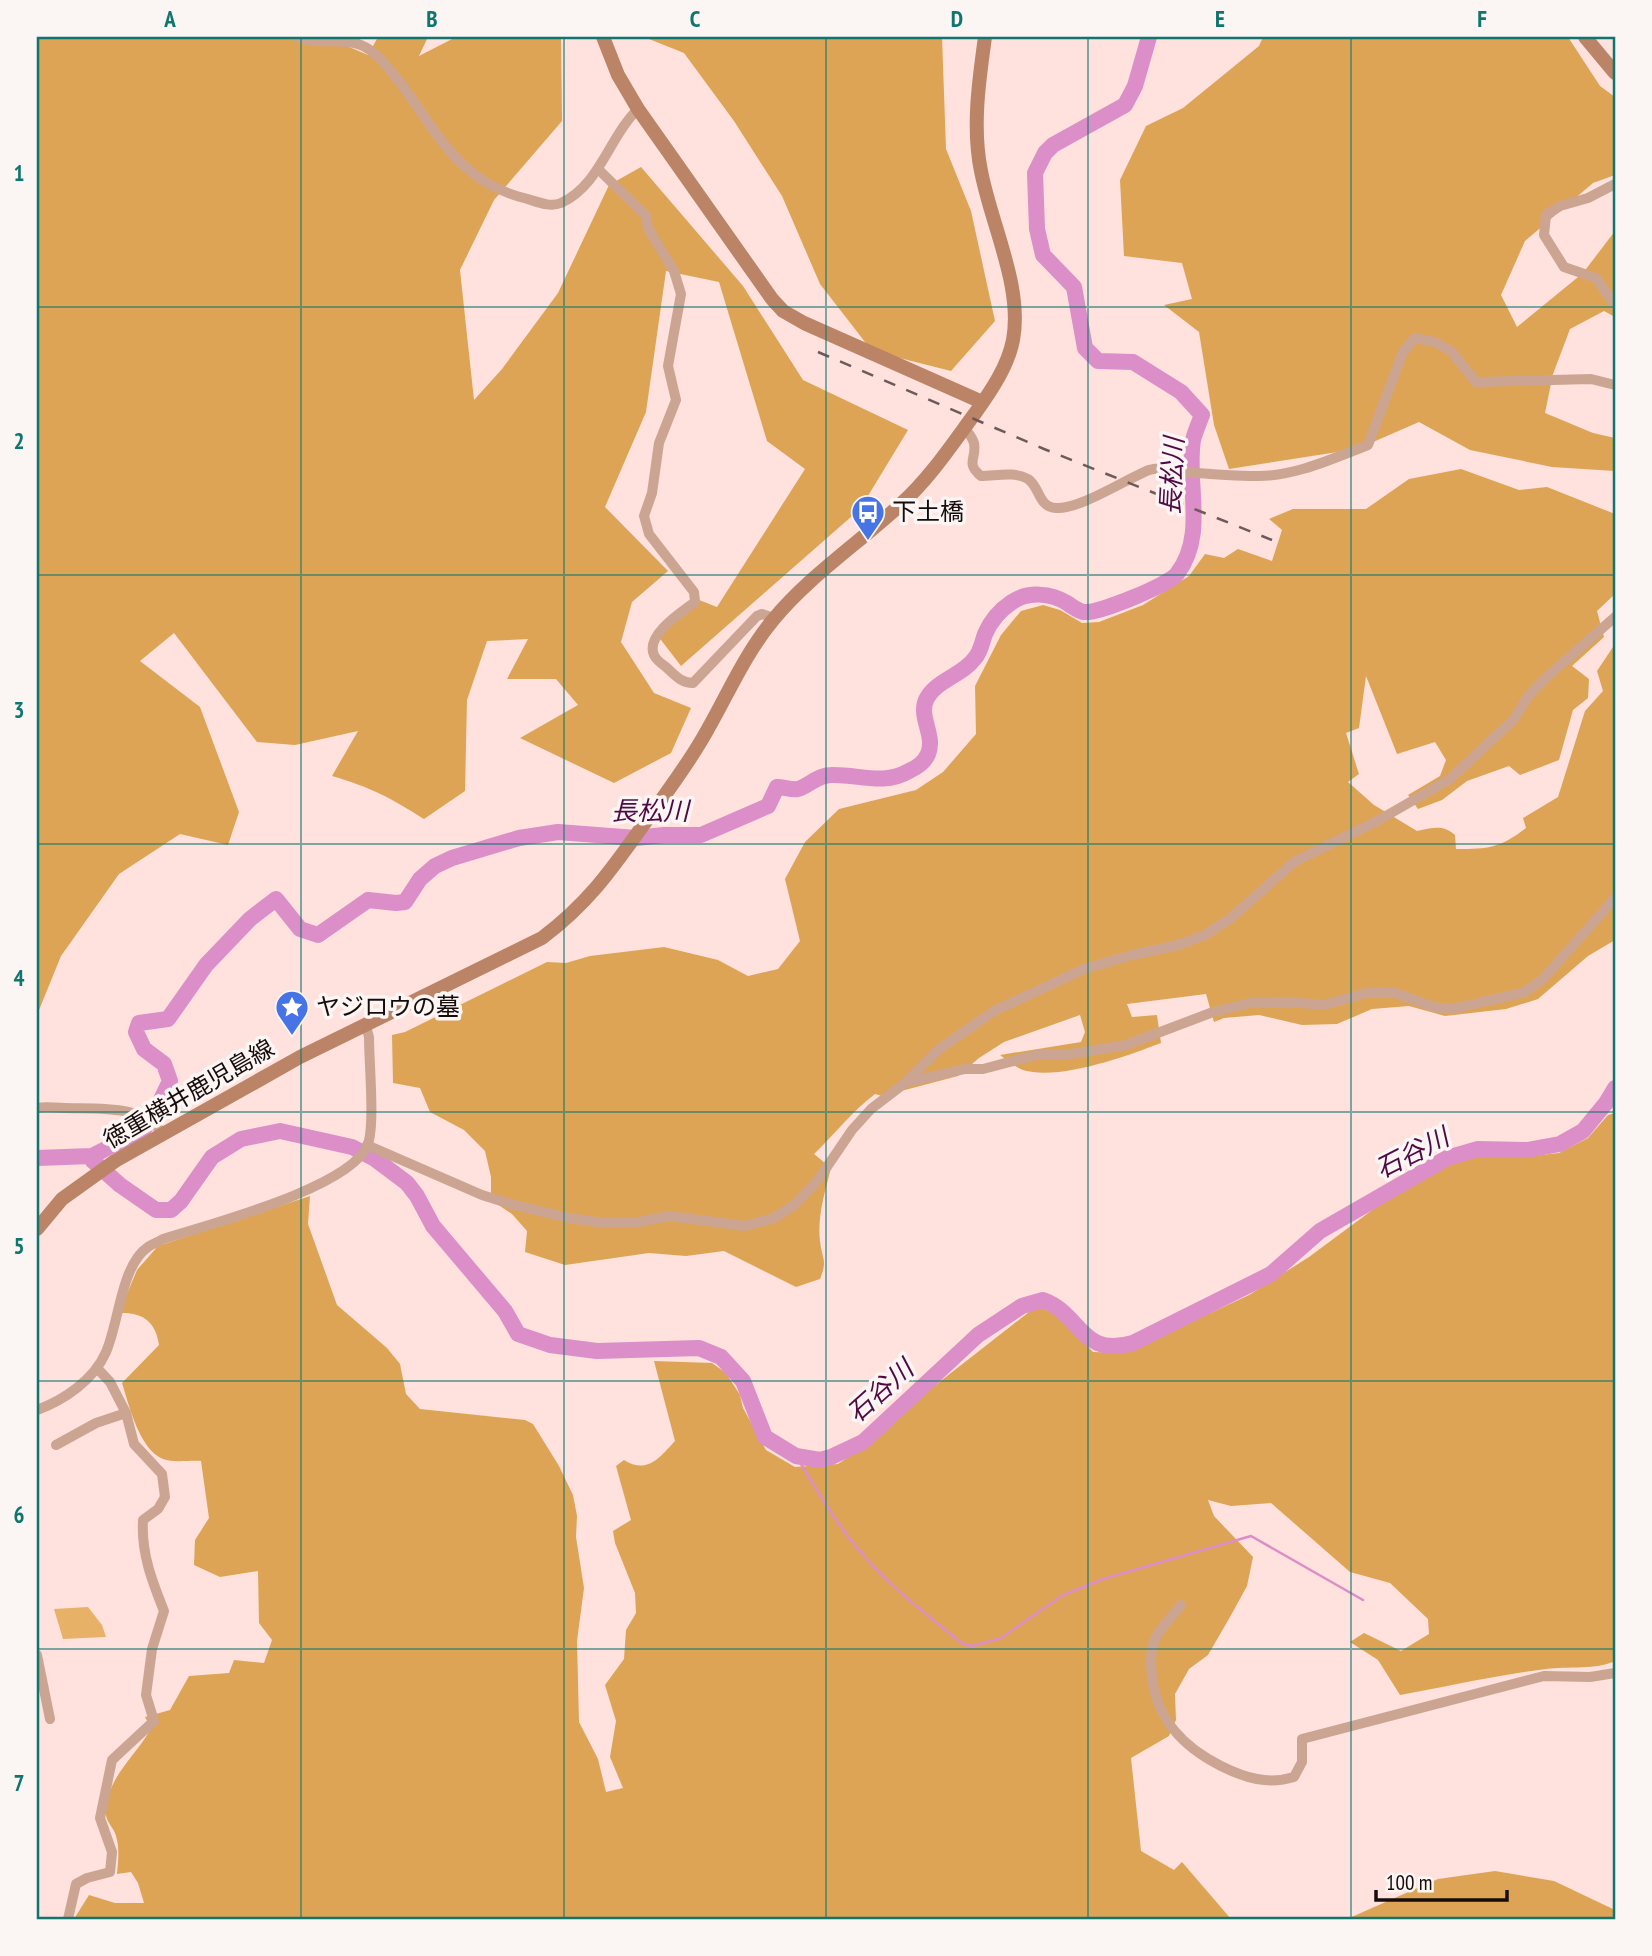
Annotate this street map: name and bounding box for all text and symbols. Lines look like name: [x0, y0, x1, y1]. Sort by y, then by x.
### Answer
text: A: [163, 4, 176, 33]
text: B: [426, 4, 438, 33]
text: C: [690, 4, 701, 33]
text: D: [951, 4, 963, 33]
text: E: [1215, 4, 1225, 33]
text: F: [1477, 4, 1487, 33]
text: 1: [14, 158, 25, 187]
text: 2: [14, 426, 25, 455]
water label: 長松川: [1153, 433, 1190, 516]
bus stop icon: 下土橋: [849, 493, 887, 542]
place label: 下土橋: [892, 496, 964, 527]
text: 3: [14, 695, 25, 724]
water label: 長松川: [611, 794, 692, 827]
text: 4: [14, 963, 25, 992]
place icon: ヤジロウの墓: [273, 988, 311, 1037]
place label: ヤジロウの墓: [316, 991, 460, 1022]
street label: 徳重横井鹿児島線: [98, 1032, 280, 1155]
water label: 石谷川: [1370, 1119, 1457, 1185]
text: 5: [14, 1231, 25, 1260]
water label: 石谷川: [840, 1350, 922, 1429]
text: 6: [14, 1500, 25, 1529]
text: 7: [14, 1768, 25, 1797]
scale bar: [1376, 1858, 1507, 1902]
text: 100 m: [1386, 1869, 1432, 1896]

